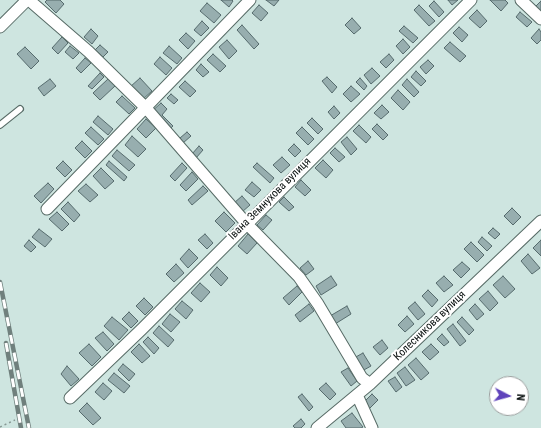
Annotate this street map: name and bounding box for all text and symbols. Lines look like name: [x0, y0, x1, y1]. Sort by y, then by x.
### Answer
street label: Івана Земнухова вулиця: [226, 155, 314, 243]
street label: Колесникова вулиця: [391, 288, 469, 364]
north arrow: [489, 376, 529, 416]
text: N: [514, 393, 527, 401]

